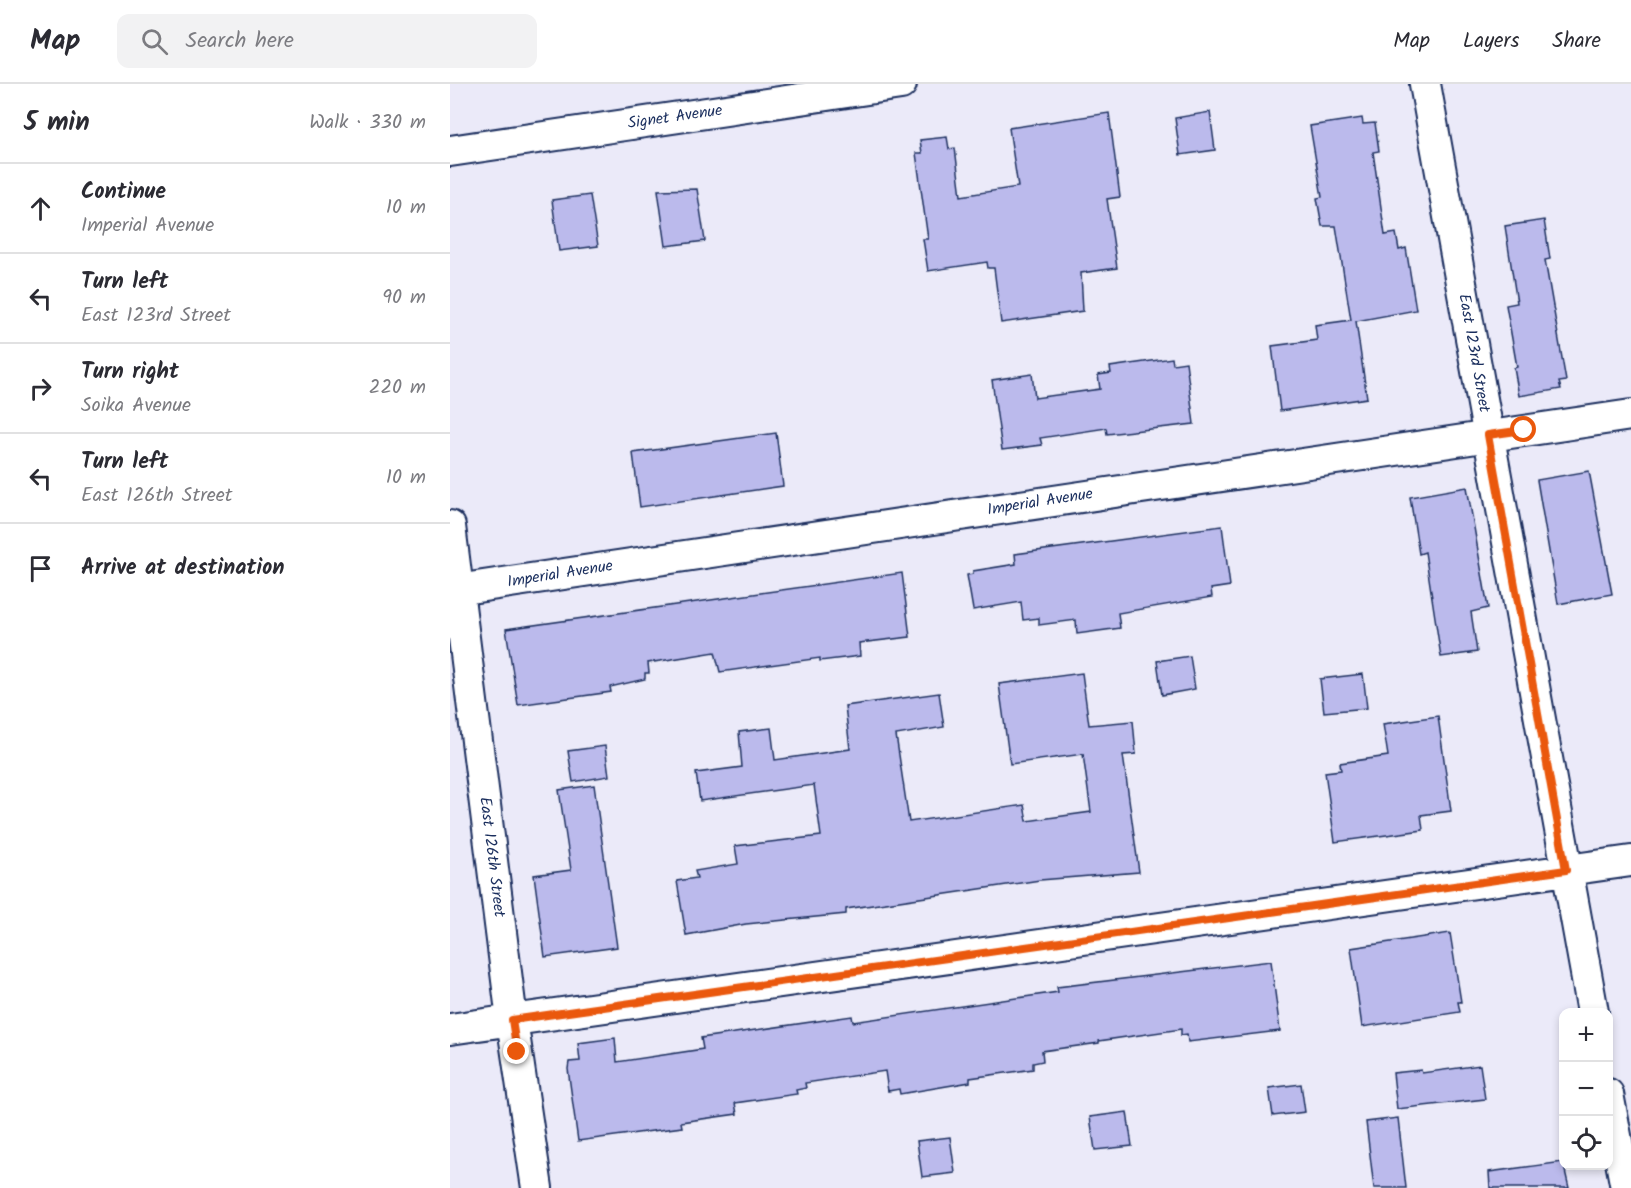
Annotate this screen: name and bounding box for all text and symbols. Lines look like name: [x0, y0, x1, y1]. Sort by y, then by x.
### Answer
search box: [117, 14, 537, 68]
text: Map: [30, 19, 81, 64]
text: Search here: [186, 24, 294, 59]
icon: search: [138, 25, 171, 58]
text: Map: [1393, 25, 1430, 58]
text: Layers: [1463, 25, 1519, 58]
text: Share: [1552, 25, 1601, 58]
street label: Signet Avenue: [626, 98, 724, 136]
text: 5 min: [24, 102, 90, 144]
text: Walk · 330 m: [309, 107, 426, 139]
text: Continue: [81, 175, 166, 210]
icon: ahead: [24, 192, 57, 225]
text: 10 m: [386, 192, 426, 224]
text: Imperial Avenue: [81, 210, 214, 242]
text: Turn left: [81, 265, 168, 300]
icon: left: [24, 282, 57, 315]
text: 90 m: [382, 282, 426, 314]
street label: East 123rd Street: [1451, 292, 1497, 415]
text: East 123rd Street: [81, 300, 231, 332]
text: Turn right: [81, 355, 179, 390]
icon: right: [24, 372, 57, 405]
text: 220 m: [369, 372, 426, 404]
text: Soika Avenue: [81, 390, 191, 422]
route start: [1510, 416, 1536, 442]
text: Turn left: [81, 445, 168, 480]
icon: left: [24, 462, 57, 495]
text: 10 m: [386, 462, 426, 494]
text: East 126th Street: [81, 480, 233, 512]
street label: Imperial Avenue: [985, 481, 1095, 523]
text: Arrive at destination: [81, 551, 284, 586]
icon: arrive: [24, 552, 57, 585]
street label: Imperial Avenue: [505, 553, 615, 595]
street label: East 126th Street: [472, 795, 512, 920]
map controls: [1559, 1008, 1613, 1170]
button: +: [1559, 1008, 1613, 1062]
route end: [503, 1038, 529, 1064]
button: −: [1559, 1062, 1613, 1116]
button: locate: [1559, 1116, 1613, 1170]

